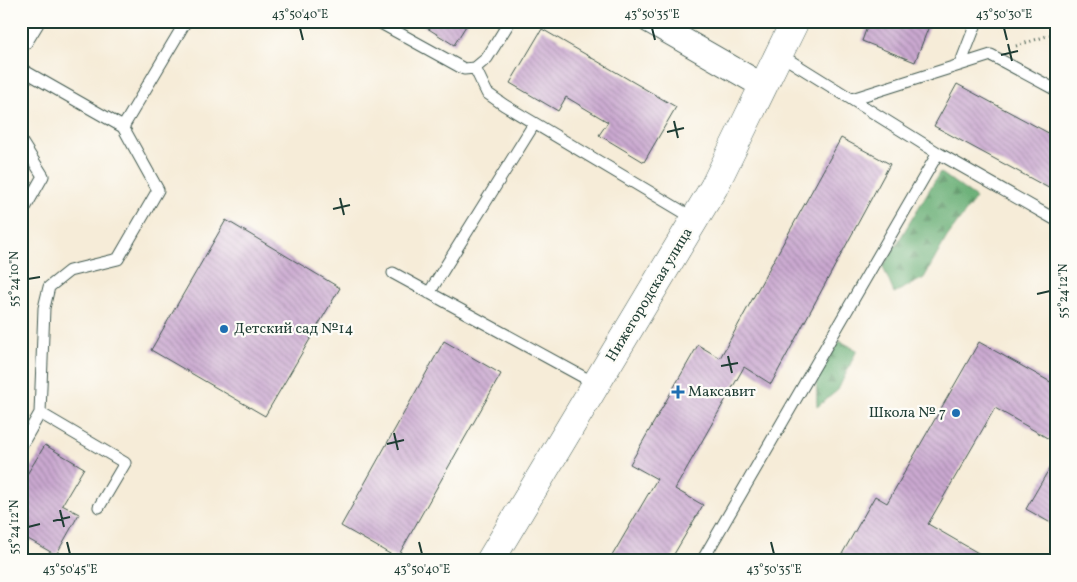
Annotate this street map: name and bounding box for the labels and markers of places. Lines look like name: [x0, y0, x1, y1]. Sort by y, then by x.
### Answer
place label: Детский сад №14: [234, 319, 353, 340]
marker: Детский сад №14: [218, 323, 230, 335]
place label: Максавит: [688, 382, 756, 403]
marker: Максавит: [672, 386, 684, 398]
place label: Школа № 7: [869, 403, 946, 424]
marker: Школа № 7: [950, 407, 962, 419]

